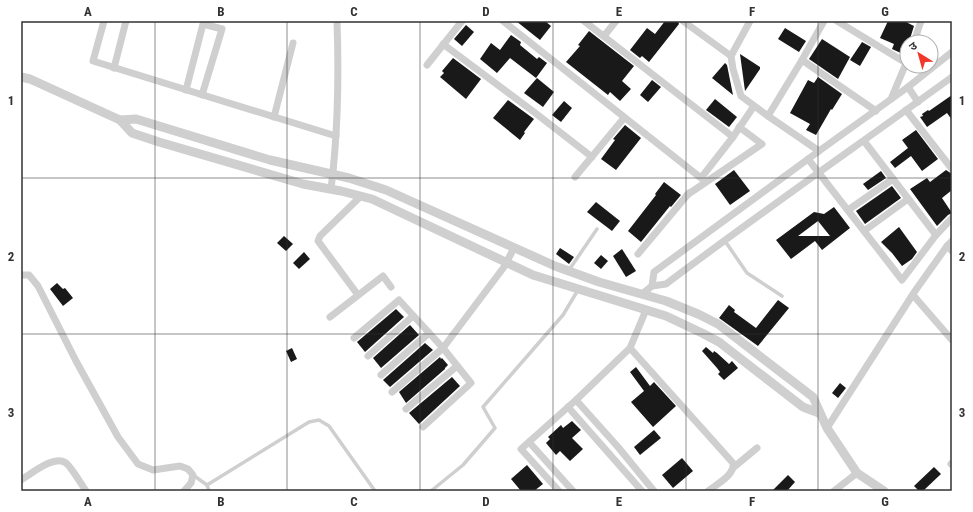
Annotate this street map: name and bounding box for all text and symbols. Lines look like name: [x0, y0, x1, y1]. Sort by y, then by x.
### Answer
text: A: [84, 4, 92, 19]
text: B: [217, 4, 225, 19]
text: C: [350, 4, 358, 19]
text: D: [482, 4, 490, 19]
text: E: [616, 4, 623, 19]
text: F: [749, 4, 755, 19]
text: G: [881, 4, 889, 19]
north arrow: [899, 34, 939, 74]
text: उ: [907, 39, 920, 54]
text: 1: [8, 93, 14, 108]
text: 1: [959, 93, 965, 108]
text: 2: [8, 249, 15, 264]
text: 2: [959, 249, 966, 264]
text: 3: [8, 405, 14, 420]
text: 3: [959, 405, 965, 420]
text: A: [84, 494, 92, 509]
text: B: [217, 494, 225, 509]
text: C: [350, 494, 358, 509]
text: D: [482, 494, 490, 509]
text: E: [616, 494, 623, 509]
text: F: [749, 494, 755, 509]
text: G: [881, 494, 889, 509]

